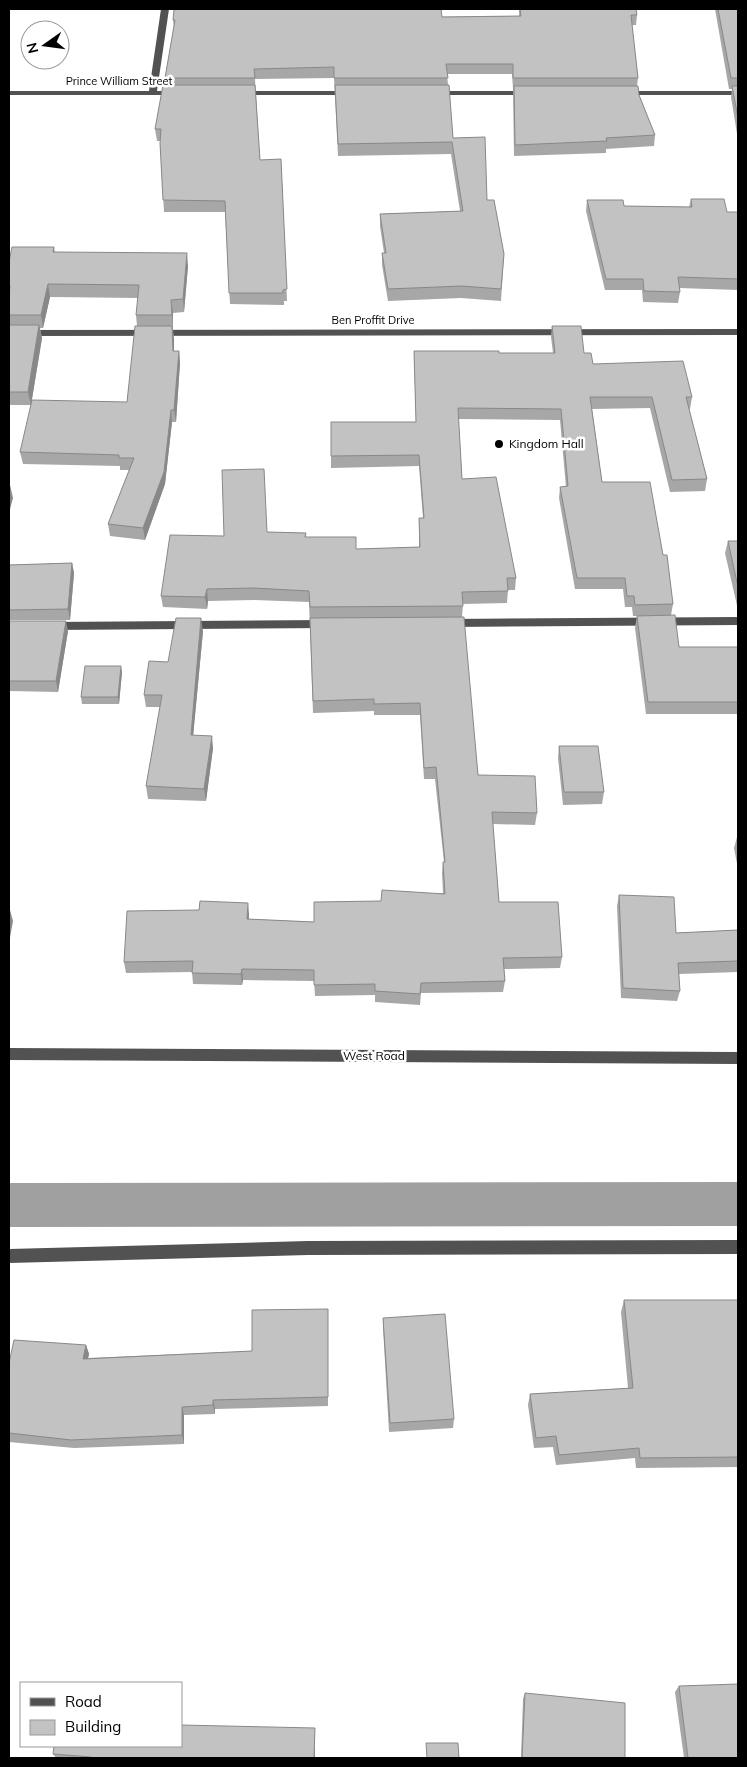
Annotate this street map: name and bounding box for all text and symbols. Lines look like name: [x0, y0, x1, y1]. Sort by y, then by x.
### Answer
north arrow: [20, 20, 70, 70]
text: N: [22, 41, 42, 55]
street label: Prince William Street: [66, 74, 172, 88]
street label: Ben Proffit Drive: [331, 313, 415, 327]
place label: Kingdom Hall: [509, 436, 584, 451]
marker: Kingdom Hall: [493, 438, 505, 450]
street label: West Road: [343, 1048, 405, 1063]
legend: [20, 1682, 182, 1747]
text: Road: [65, 1692, 102, 1711]
text: Building: [65, 1717, 121, 1736]

